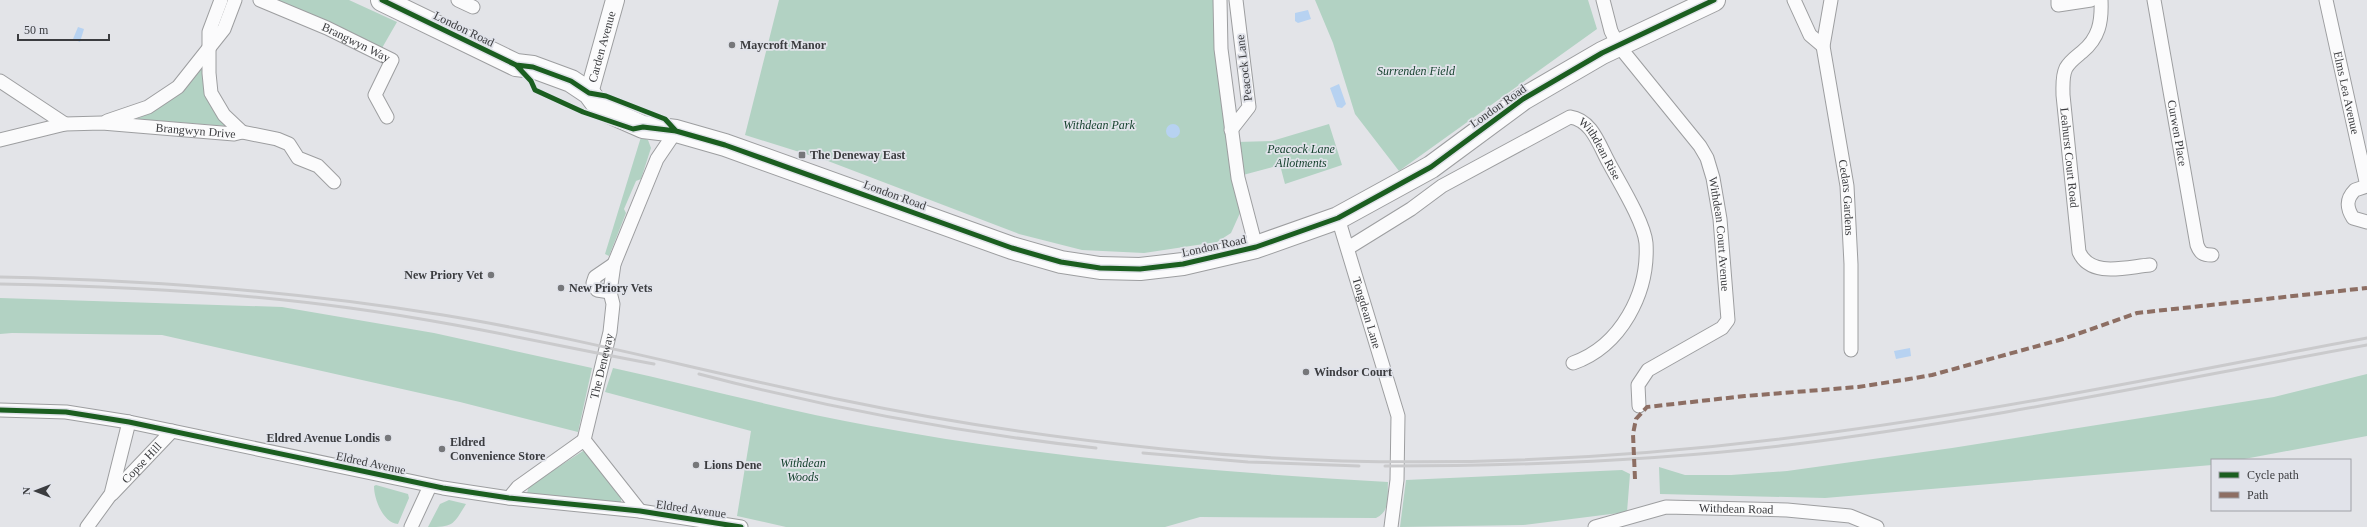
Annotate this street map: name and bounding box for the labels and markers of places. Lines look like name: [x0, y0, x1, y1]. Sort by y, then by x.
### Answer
place label: Maycroft Manor: [740, 38, 827, 52]
marker: Maycroft Manor: [727, 40, 737, 50]
place label: The Deneway East: [810, 148, 905, 162]
marker: The Deneway East: [797, 150, 807, 160]
place label: New Priory Vet: [404, 268, 483, 282]
marker: New Priory Vet: [486, 270, 496, 280]
place label: New Priory Vets: [569, 281, 653, 295]
marker: New Priory Vets: [556, 283, 566, 293]
place label: Windsor Court: [1314, 365, 1392, 379]
marker: Windsor Court: [1301, 367, 1311, 377]
place label: Eldred Avenue Londis: [266, 431, 380, 445]
marker: Eldred Avenue Londis: [383, 433, 393, 443]
place label: Eldred Convenience Store: [450, 435, 546, 463]
marker: Eldred Convenience Store: [437, 444, 447, 454]
place label: Lions Dene: [704, 458, 762, 472]
marker: Lions Dene: [691, 460, 701, 470]

